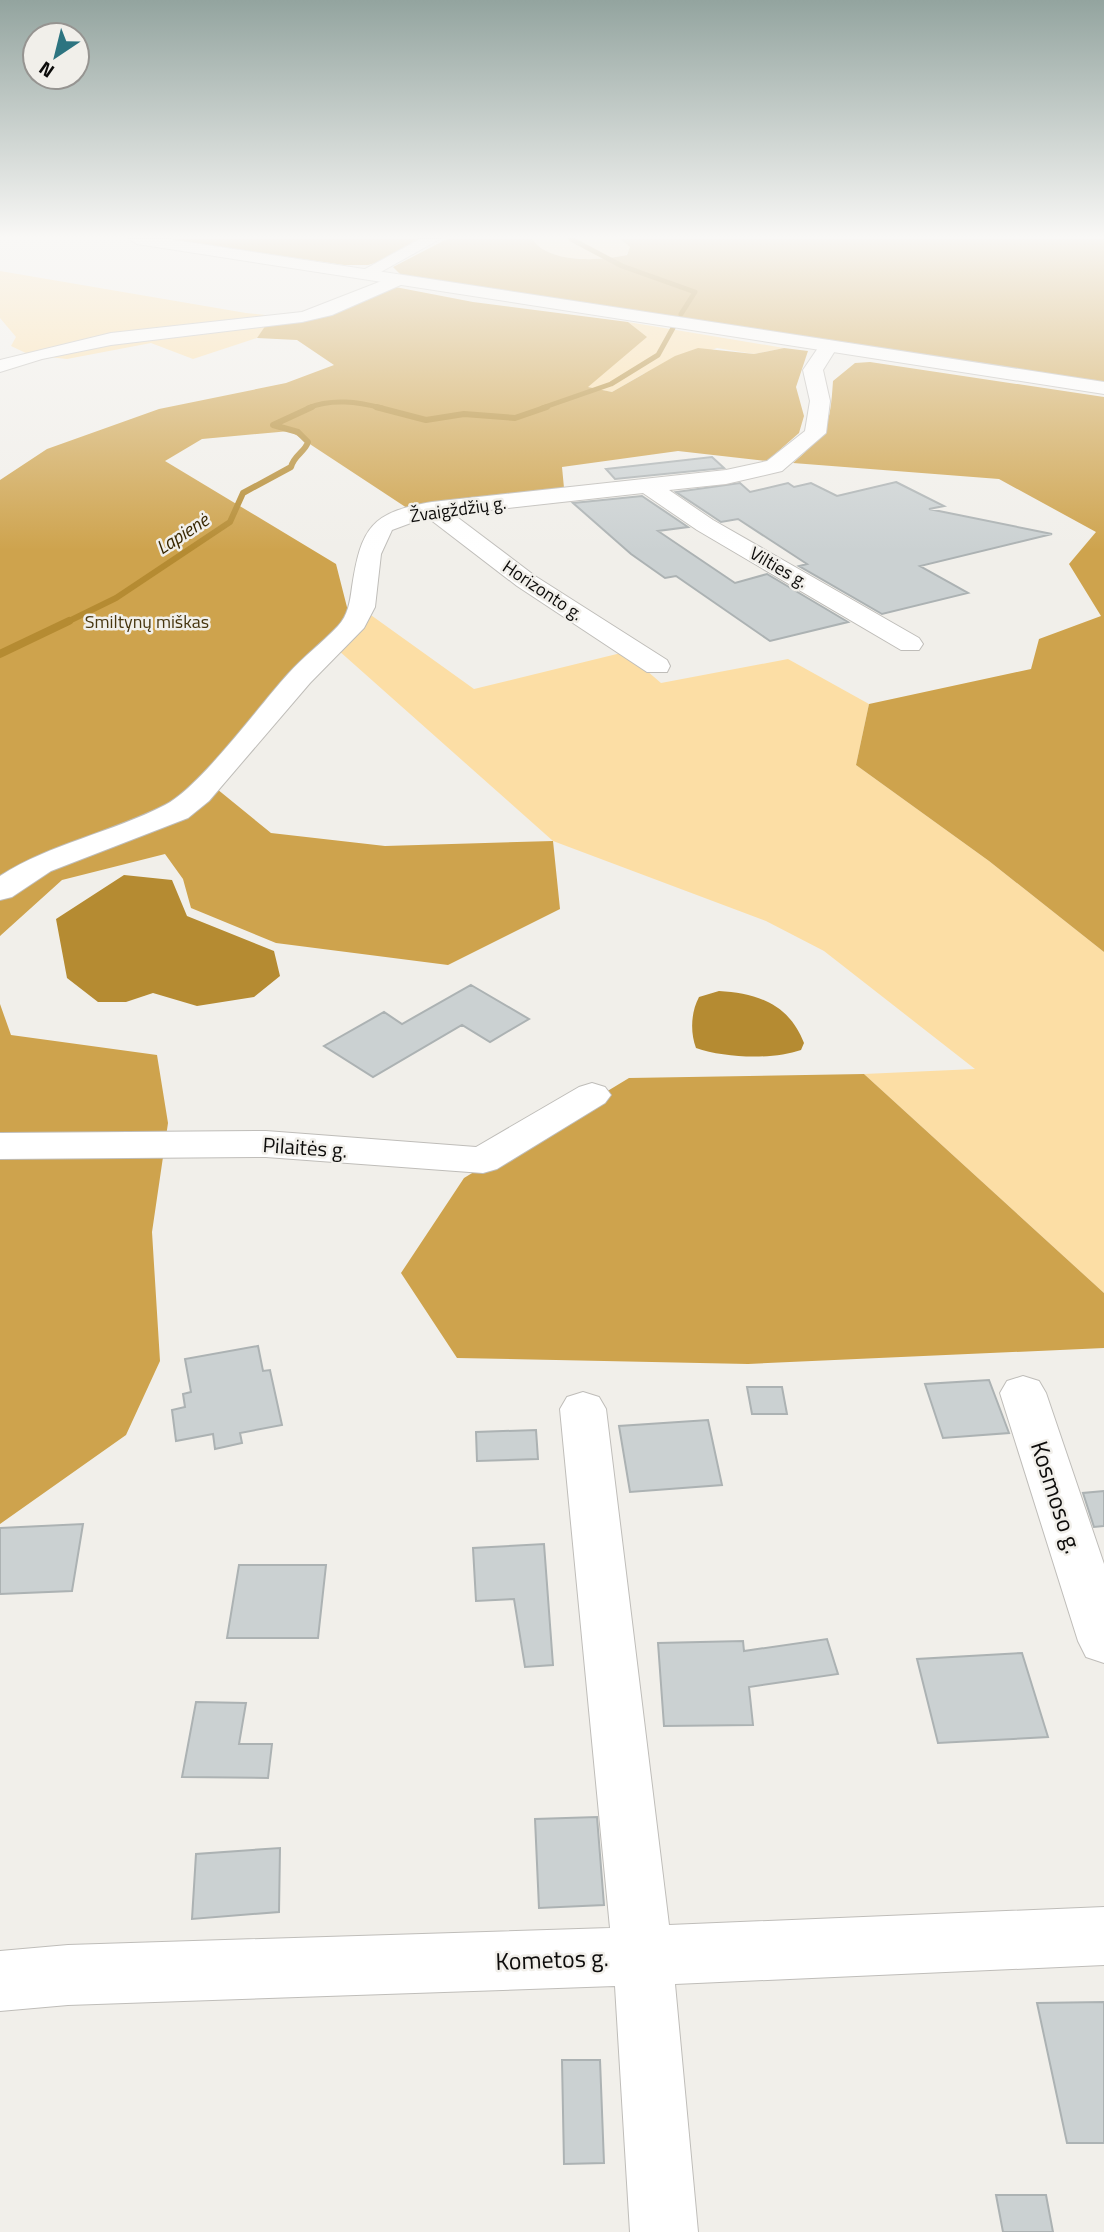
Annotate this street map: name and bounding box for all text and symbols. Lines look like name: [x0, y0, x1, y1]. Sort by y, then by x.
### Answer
north arrow: [21, 21, 91, 91]
text: N: [32, 55, 60, 86]
street label: Žvaigždžių g.: [408, 489, 508, 529]
water label: Lapienė: [150, 504, 215, 561]
street label: Vilties g.: [745, 539, 813, 595]
street label: Horizonto g.: [497, 553, 589, 627]
park label: Smiltynų miškas: [85, 608, 209, 635]
street label: Pilaitės g.: [262, 1128, 348, 1166]
street label: Kosmoso g.: [1022, 1436, 1092, 1558]
street label: Kometos g.: [495, 1939, 609, 1979]

